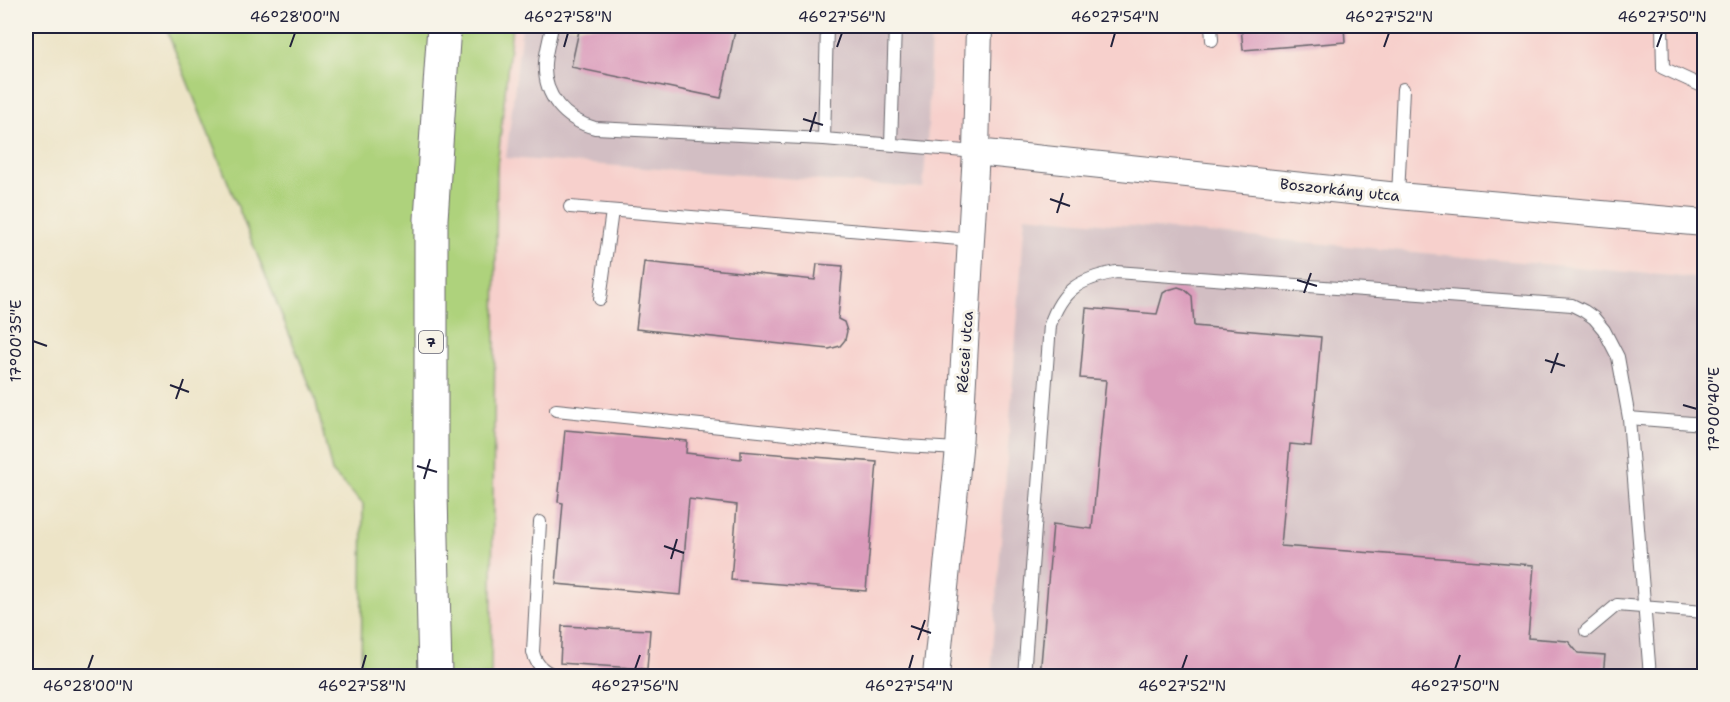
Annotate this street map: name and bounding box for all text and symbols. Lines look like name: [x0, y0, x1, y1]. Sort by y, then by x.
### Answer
text: 46°28'00"N: [250, 7, 340, 27]
text: 46°27'58"N: [524, 7, 612, 27]
text: 46°27'56"N: [798, 7, 886, 27]
text: 46°27'54"N: [1071, 7, 1159, 27]
text: 46°27'52"N: [1345, 7, 1433, 27]
text: 46°27'50"N: [1617, 7, 1707, 27]
street label: Boszorkány utca: [1279, 174, 1402, 206]
text: 17°00'35"E: [6, 300, 26, 382]
street label: Récsei utca: [952, 310, 978, 394]
road number: 7: [419, 331, 443, 353]
text: 17°00'40"E: [1704, 367, 1724, 451]
text: 46°28'00"N: [43, 676, 133, 696]
text: 46°27'58"N: [318, 676, 406, 696]
text: 46°27'56"N: [591, 676, 679, 696]
text: 46°27'54"N: [865, 676, 953, 696]
text: 46°27'52"N: [1138, 676, 1226, 696]
text: 46°27'50"N: [1410, 676, 1500, 696]

